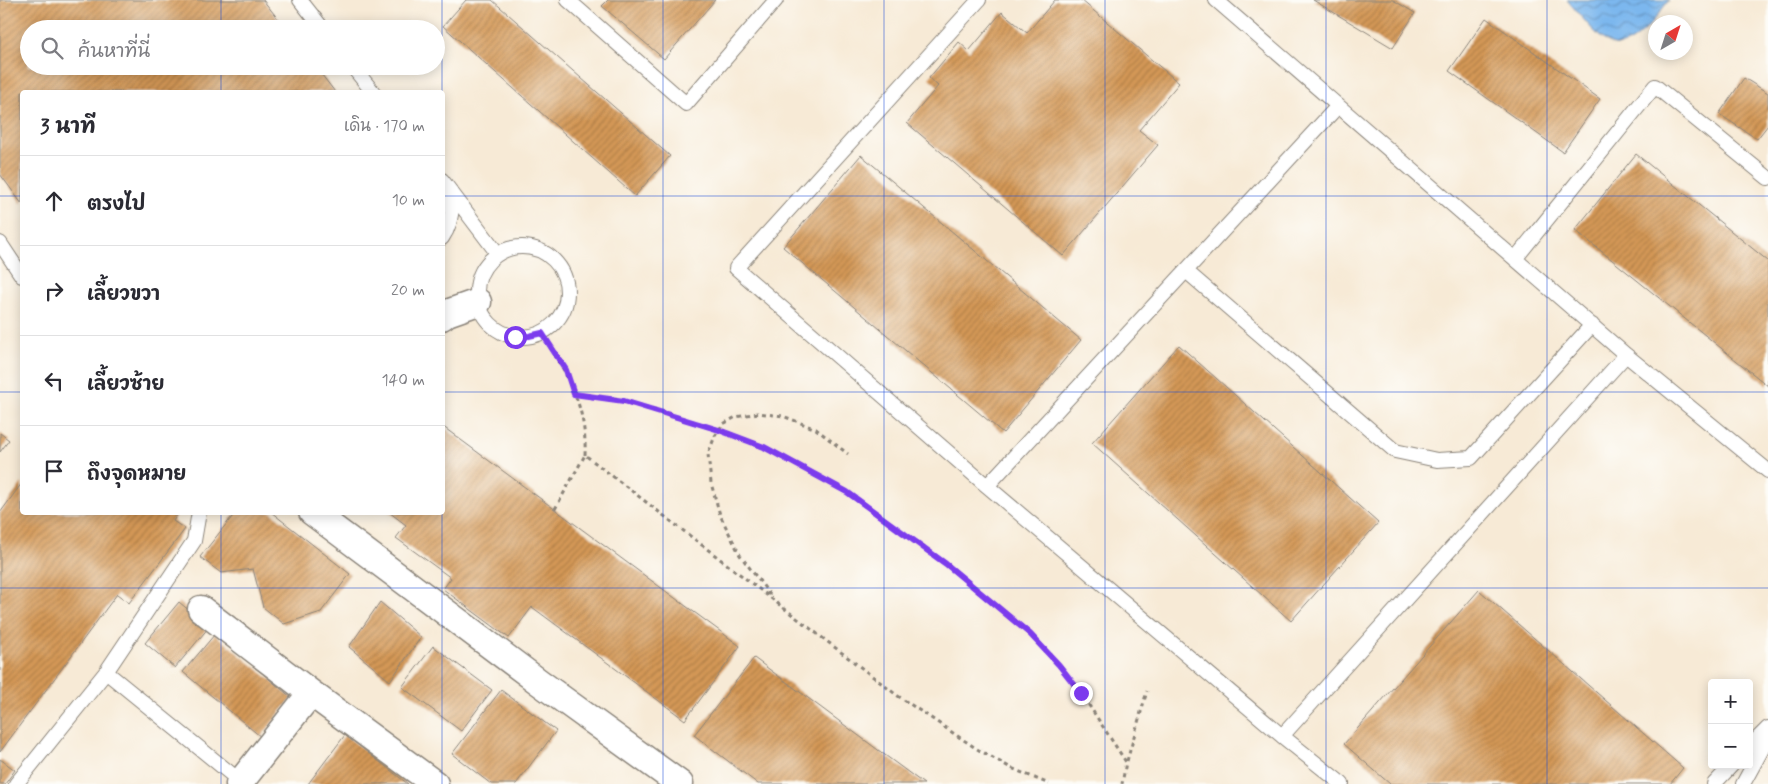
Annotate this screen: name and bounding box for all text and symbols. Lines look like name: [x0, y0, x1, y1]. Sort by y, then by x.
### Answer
north arrow: [1648, 15, 1693, 60]
search box: [20, 20, 445, 75]
icon: search: [38, 34, 66, 62]
text: ค้นหาที่นี่: [78, 39, 150, 64]
text: 3 นาที: [40, 113, 96, 141]
text: เดิน · 170 m: [344, 116, 425, 137]
icon: ahead: [40, 187, 68, 215]
text: 10 m: [392, 190, 425, 211]
text: ตรงไป: [87, 192, 145, 217]
icon: right: [40, 277, 68, 305]
text: 20 m: [391, 280, 425, 301]
text: เลี้ยวขวา: [87, 282, 160, 307]
route start: [504, 326, 527, 349]
icon: left: [40, 367, 68, 395]
text: 140 m: [381, 370, 425, 391]
text: เลี้ยวซ้าย: [87, 372, 164, 397]
icon: arrive: [40, 457, 68, 485]
text: ถึงจุดหมาย: [87, 462, 186, 487]
map controls: [1708, 679, 1753, 769]
button: +: [1708, 679, 1753, 724]
route end: [1070, 682, 1093, 705]
button: −: [1708, 724, 1753, 769]

